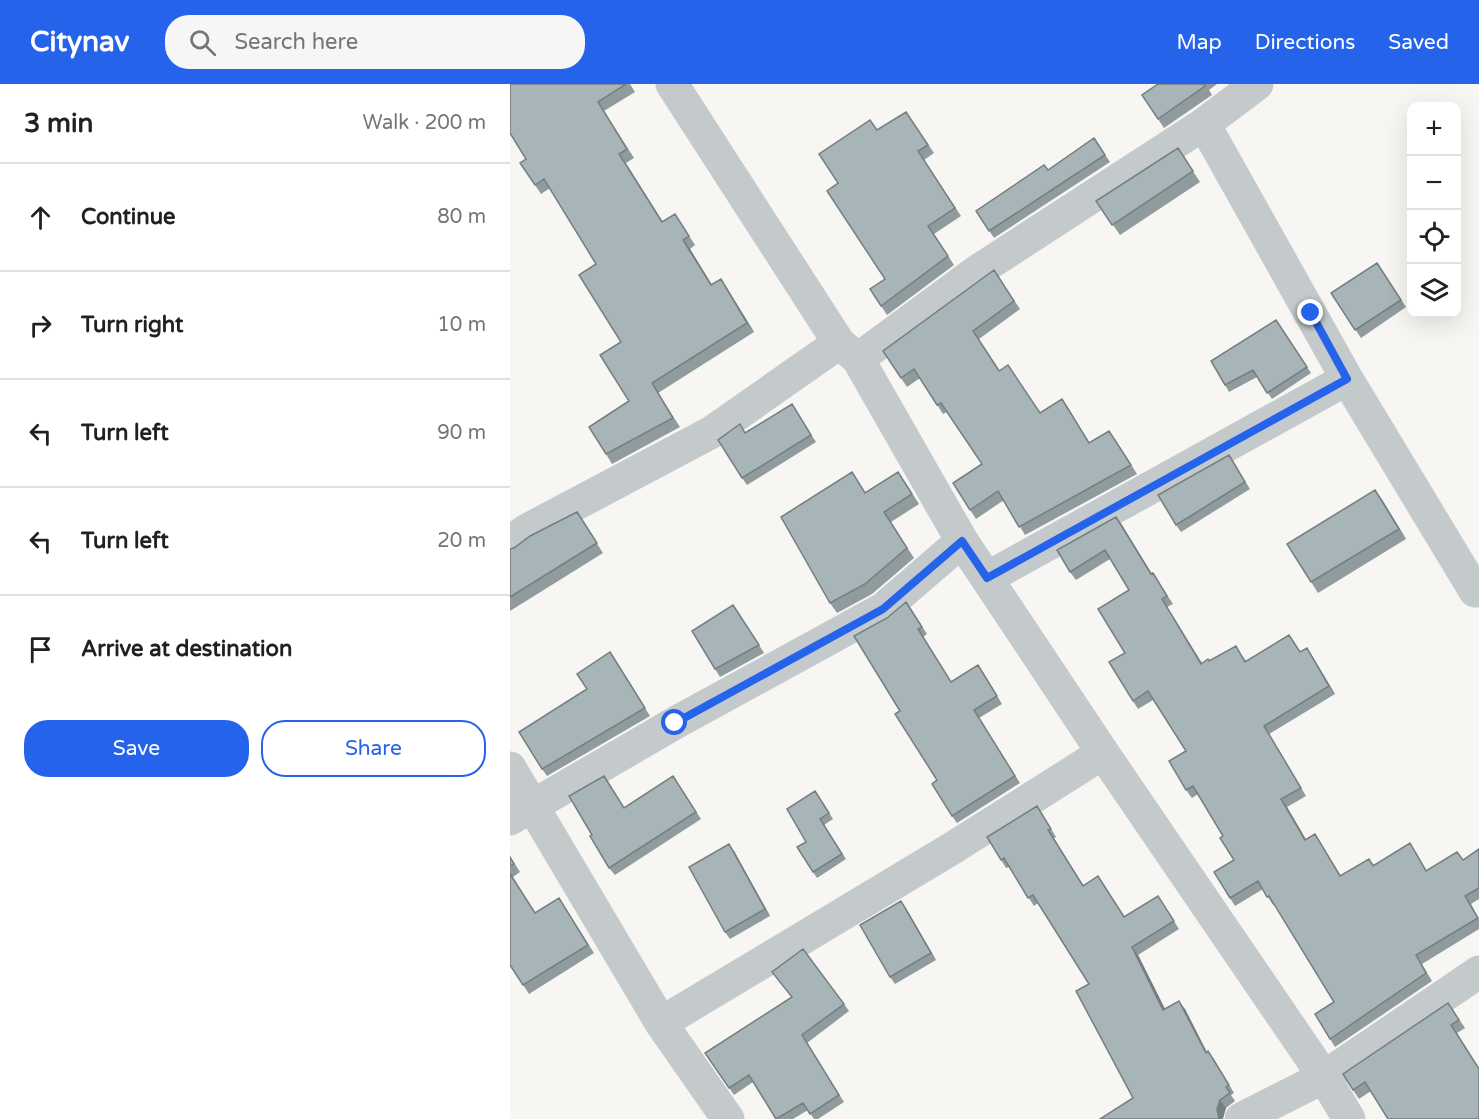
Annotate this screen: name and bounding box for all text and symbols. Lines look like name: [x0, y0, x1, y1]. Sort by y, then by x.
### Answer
search box: [165, 15, 585, 69]
text: Citynav: [30, 25, 129, 59]
icon: search: [186, 26, 219, 59]
text: Search here: [234, 29, 358, 55]
text: Map: [1176, 30, 1222, 55]
text: Directions: [1255, 30, 1355, 55]
text: Saved: [1388, 30, 1449, 55]
map controls: [1407, 102, 1461, 318]
button: +: [1407, 102, 1461, 156]
text: 3 min: [24, 108, 93, 139]
text: Walk · 200 m: [363, 111, 486, 135]
button: −: [1407, 156, 1461, 210]
icon: ahead: [24, 201, 57, 234]
text: Continue: [81, 204, 176, 230]
text: 80 m: [437, 205, 486, 229]
button: locate: [1407, 210, 1461, 264]
button: layers: [1407, 264, 1461, 318]
route end: [1297, 299, 1323, 325]
icon: right: [24, 309, 57, 342]
text: Turn right: [81, 312, 183, 338]
text: 10 m: [437, 313, 486, 337]
icon: left: [24, 417, 57, 450]
text: Turn left: [81, 420, 169, 446]
text: 90 m: [437, 421, 486, 445]
icon: left: [24, 525, 57, 558]
text: Turn left: [81, 528, 169, 554]
text: 20 m: [437, 529, 486, 553]
icon: arrive: [24, 633, 57, 666]
text: Arrive at destination: [81, 636, 292, 662]
route start: [661, 709, 687, 735]
button: Save: [24, 720, 249, 777]
button: Share: [261, 720, 486, 777]

